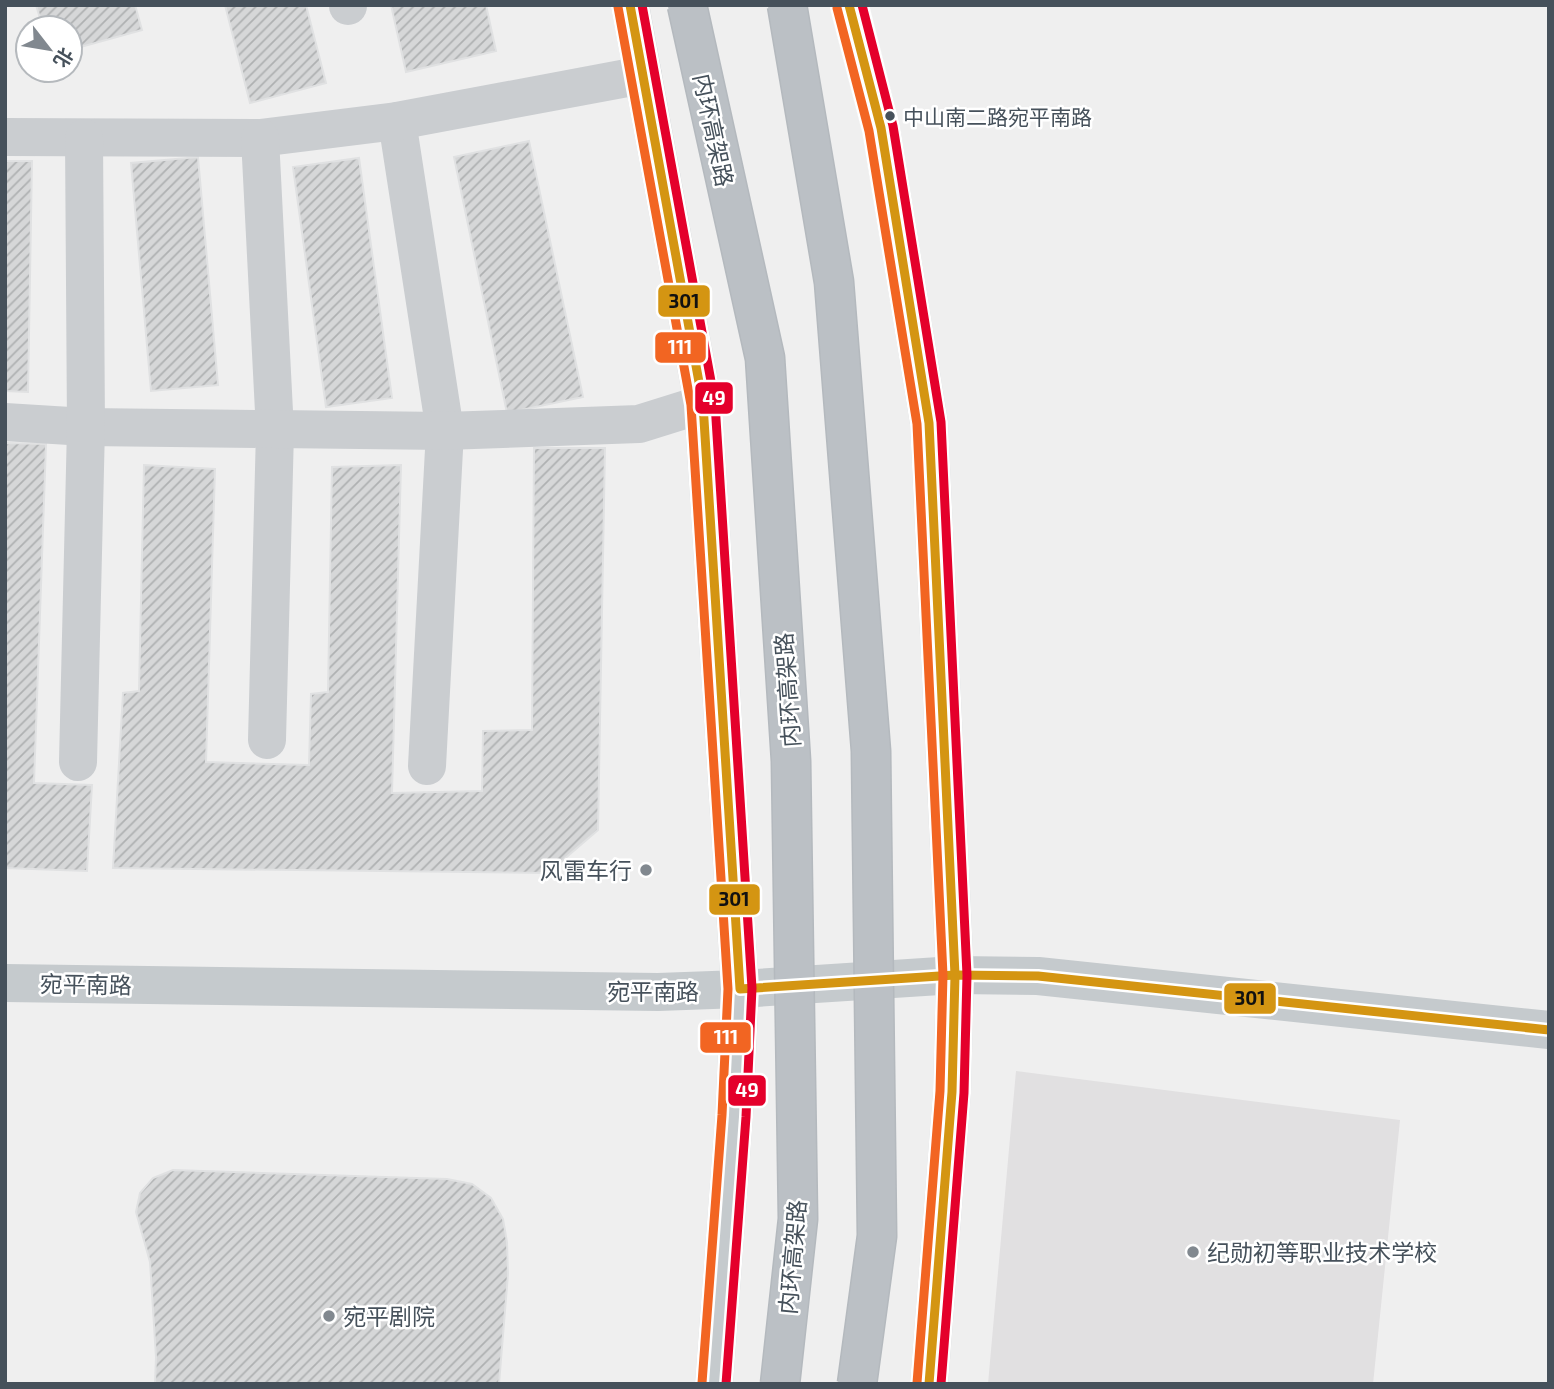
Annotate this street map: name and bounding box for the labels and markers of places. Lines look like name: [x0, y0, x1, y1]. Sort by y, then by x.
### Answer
place label: 中山南二路宛平南路: [903, 104, 1092, 129]
marker: 中山南二路宛平南路: [883, 109, 897, 123]
place label: 风雷车行: [540, 856, 632, 884]
marker: 风雷车行: [638, 862, 654, 878]
place label: 纪勋初等职业技术学校: [1207, 1238, 1437, 1266]
marker: 纪勋初等职业技术学校: [1185, 1244, 1201, 1260]
place label: 宛平剧院: [343, 1302, 435, 1330]
marker: 宛平剧院: [321, 1308, 337, 1324]

